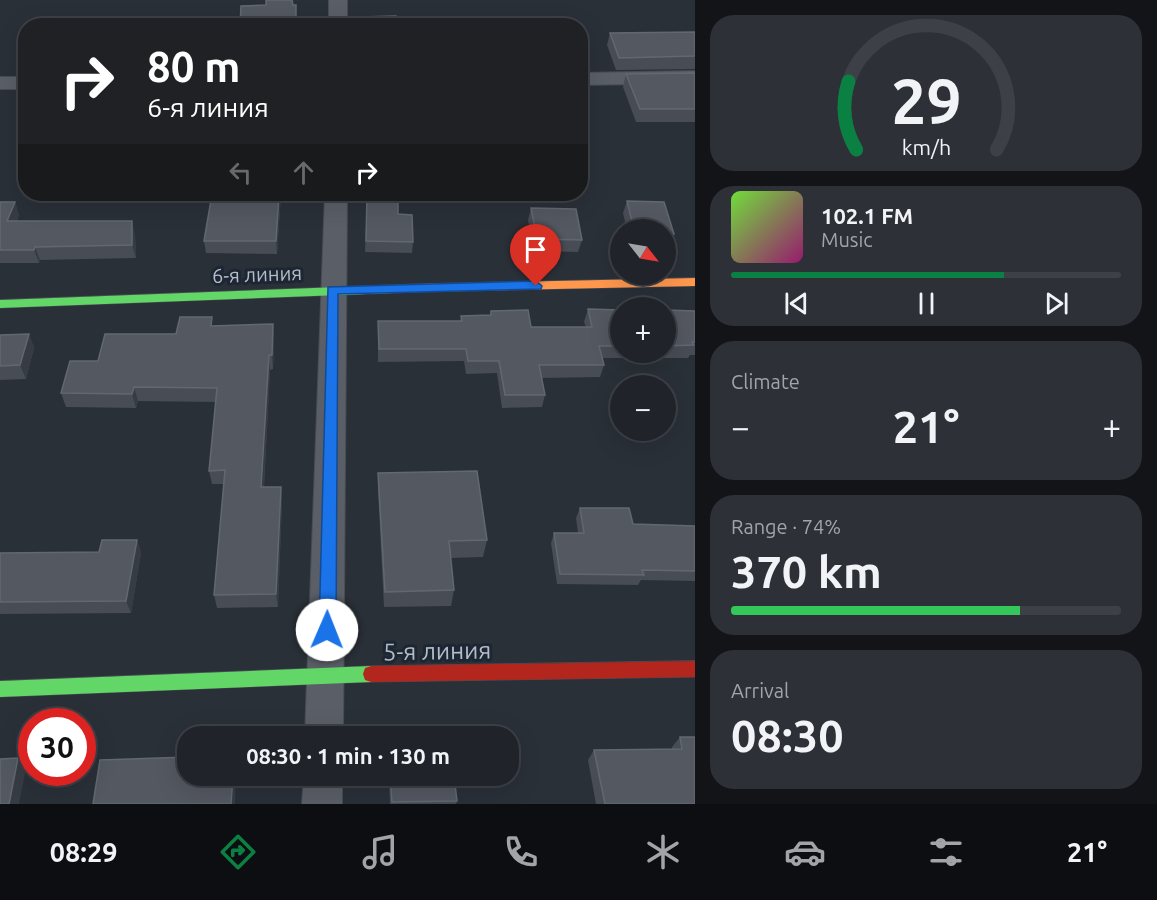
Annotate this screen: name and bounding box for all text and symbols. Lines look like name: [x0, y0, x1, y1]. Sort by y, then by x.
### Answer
icon: right: [48, 42, 126, 120]
text: 80 m: [147, 43, 241, 90]
text: 29: [891, 66, 961, 136]
text: 6-я линия: [147, 92, 269, 122]
text: km/h: [901, 135, 951, 159]
icon: left: [224, 156, 257, 189]
icon: ahead: [287, 156, 320, 189]
icon: right: [350, 156, 383, 189]
text: 102.1 FM: [821, 203, 913, 228]
north arrow: [610, 219, 676, 285]
map controls: [610, 219, 676, 441]
pin: [510, 224, 561, 286]
text: Music: [821, 228, 873, 251]
icon: arrive: [519, 233, 552, 266]
street label: 6-я линия: [212, 261, 302, 287]
icon: previous: [780, 287, 813, 320]
icon: pause: [910, 287, 943, 320]
icon: next: [1040, 287, 1073, 320]
button: +: [610, 297, 676, 363]
text: Climate: [731, 370, 800, 393]
button: −: [610, 375, 676, 441]
text: 21°: [893, 401, 959, 452]
text: −: [731, 408, 750, 445]
text: +: [1102, 408, 1121, 445]
text: Range · 74%: [731, 515, 841, 538]
text: 370 km: [731, 546, 882, 597]
position arrow: [295, 598, 359, 662]
street label: 5-я линия: [383, 637, 491, 665]
text: Arrival: [731, 679, 789, 702]
speed limit sign: 30: [18, 708, 96, 786]
text: 08:30: [731, 710, 844, 761]
text: 08:30 · 1 min · 130 m: [246, 743, 450, 768]
icon: directions: [217, 831, 259, 873]
icon: music: [359, 831, 401, 873]
icon: phone: [500, 831, 542, 873]
icon: climate: [642, 831, 684, 873]
icon: car: [784, 831, 826, 873]
icon: filters: [925, 831, 967, 873]
text: 08:29: [50, 837, 117, 867]
text: 21°: [1067, 837, 1107, 867]

